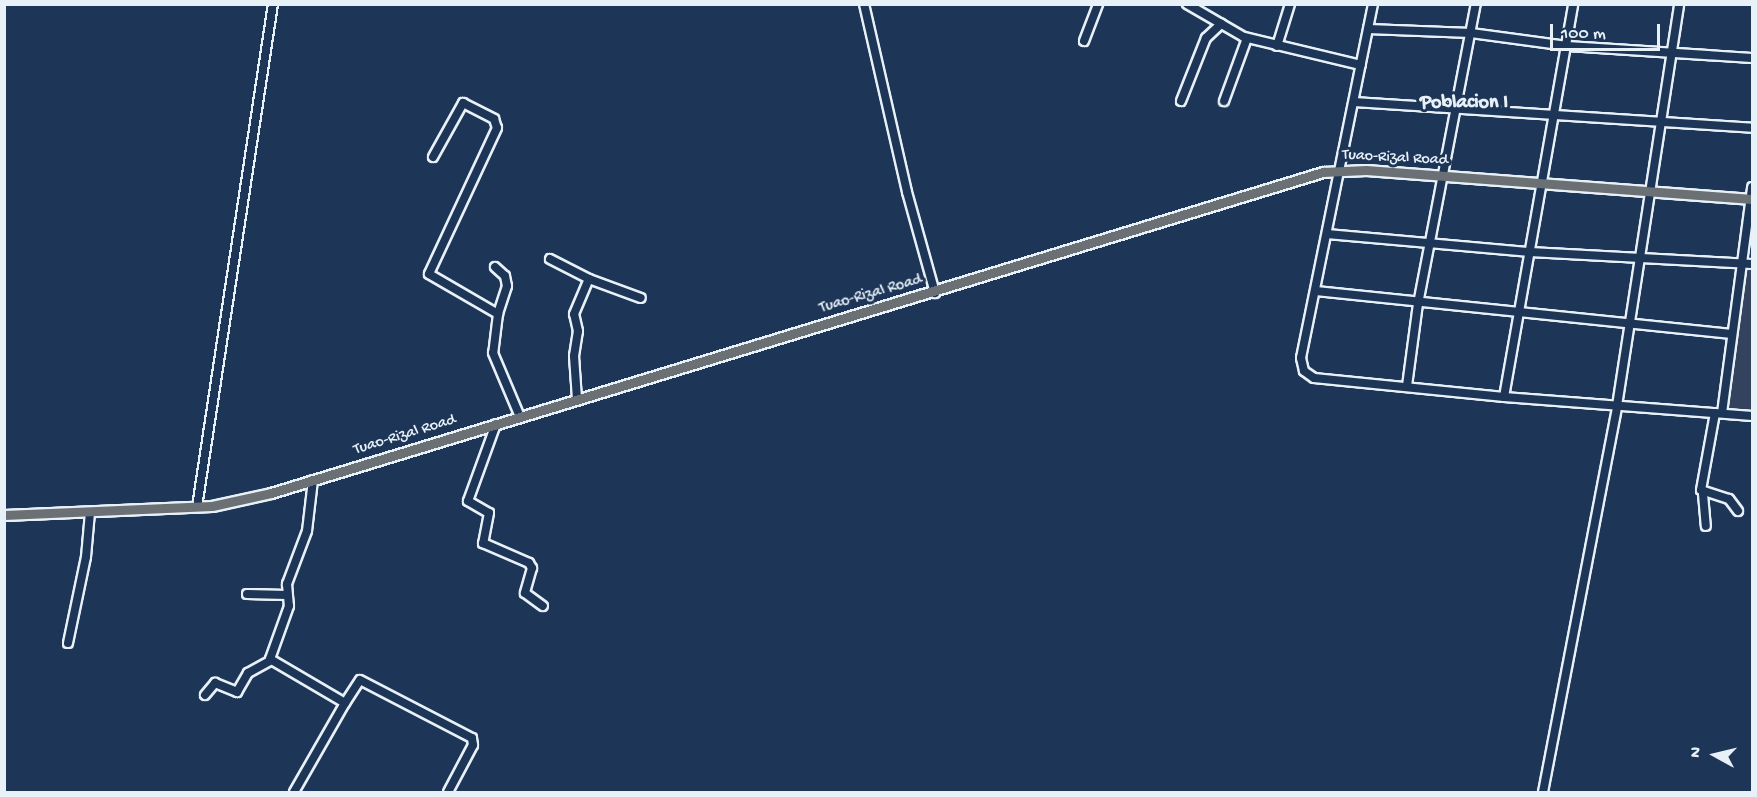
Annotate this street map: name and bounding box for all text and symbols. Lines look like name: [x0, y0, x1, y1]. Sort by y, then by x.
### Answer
scale bar: [1553, 12, 1662, 50]
text: 100 m: [1561, 24, 1606, 45]
district label: Poblacion I: [1420, 91, 1508, 115]
street label: Tuao-Rizal Road: [1342, 147, 1448, 171]
street label: Tuao-Rizal Road: [817, 271, 925, 319]
street label: Tuao-Rizal Road: [352, 411, 458, 461]
north arrow: [1685, 725, 1745, 785]
text: N: [1687, 746, 1707, 759]

